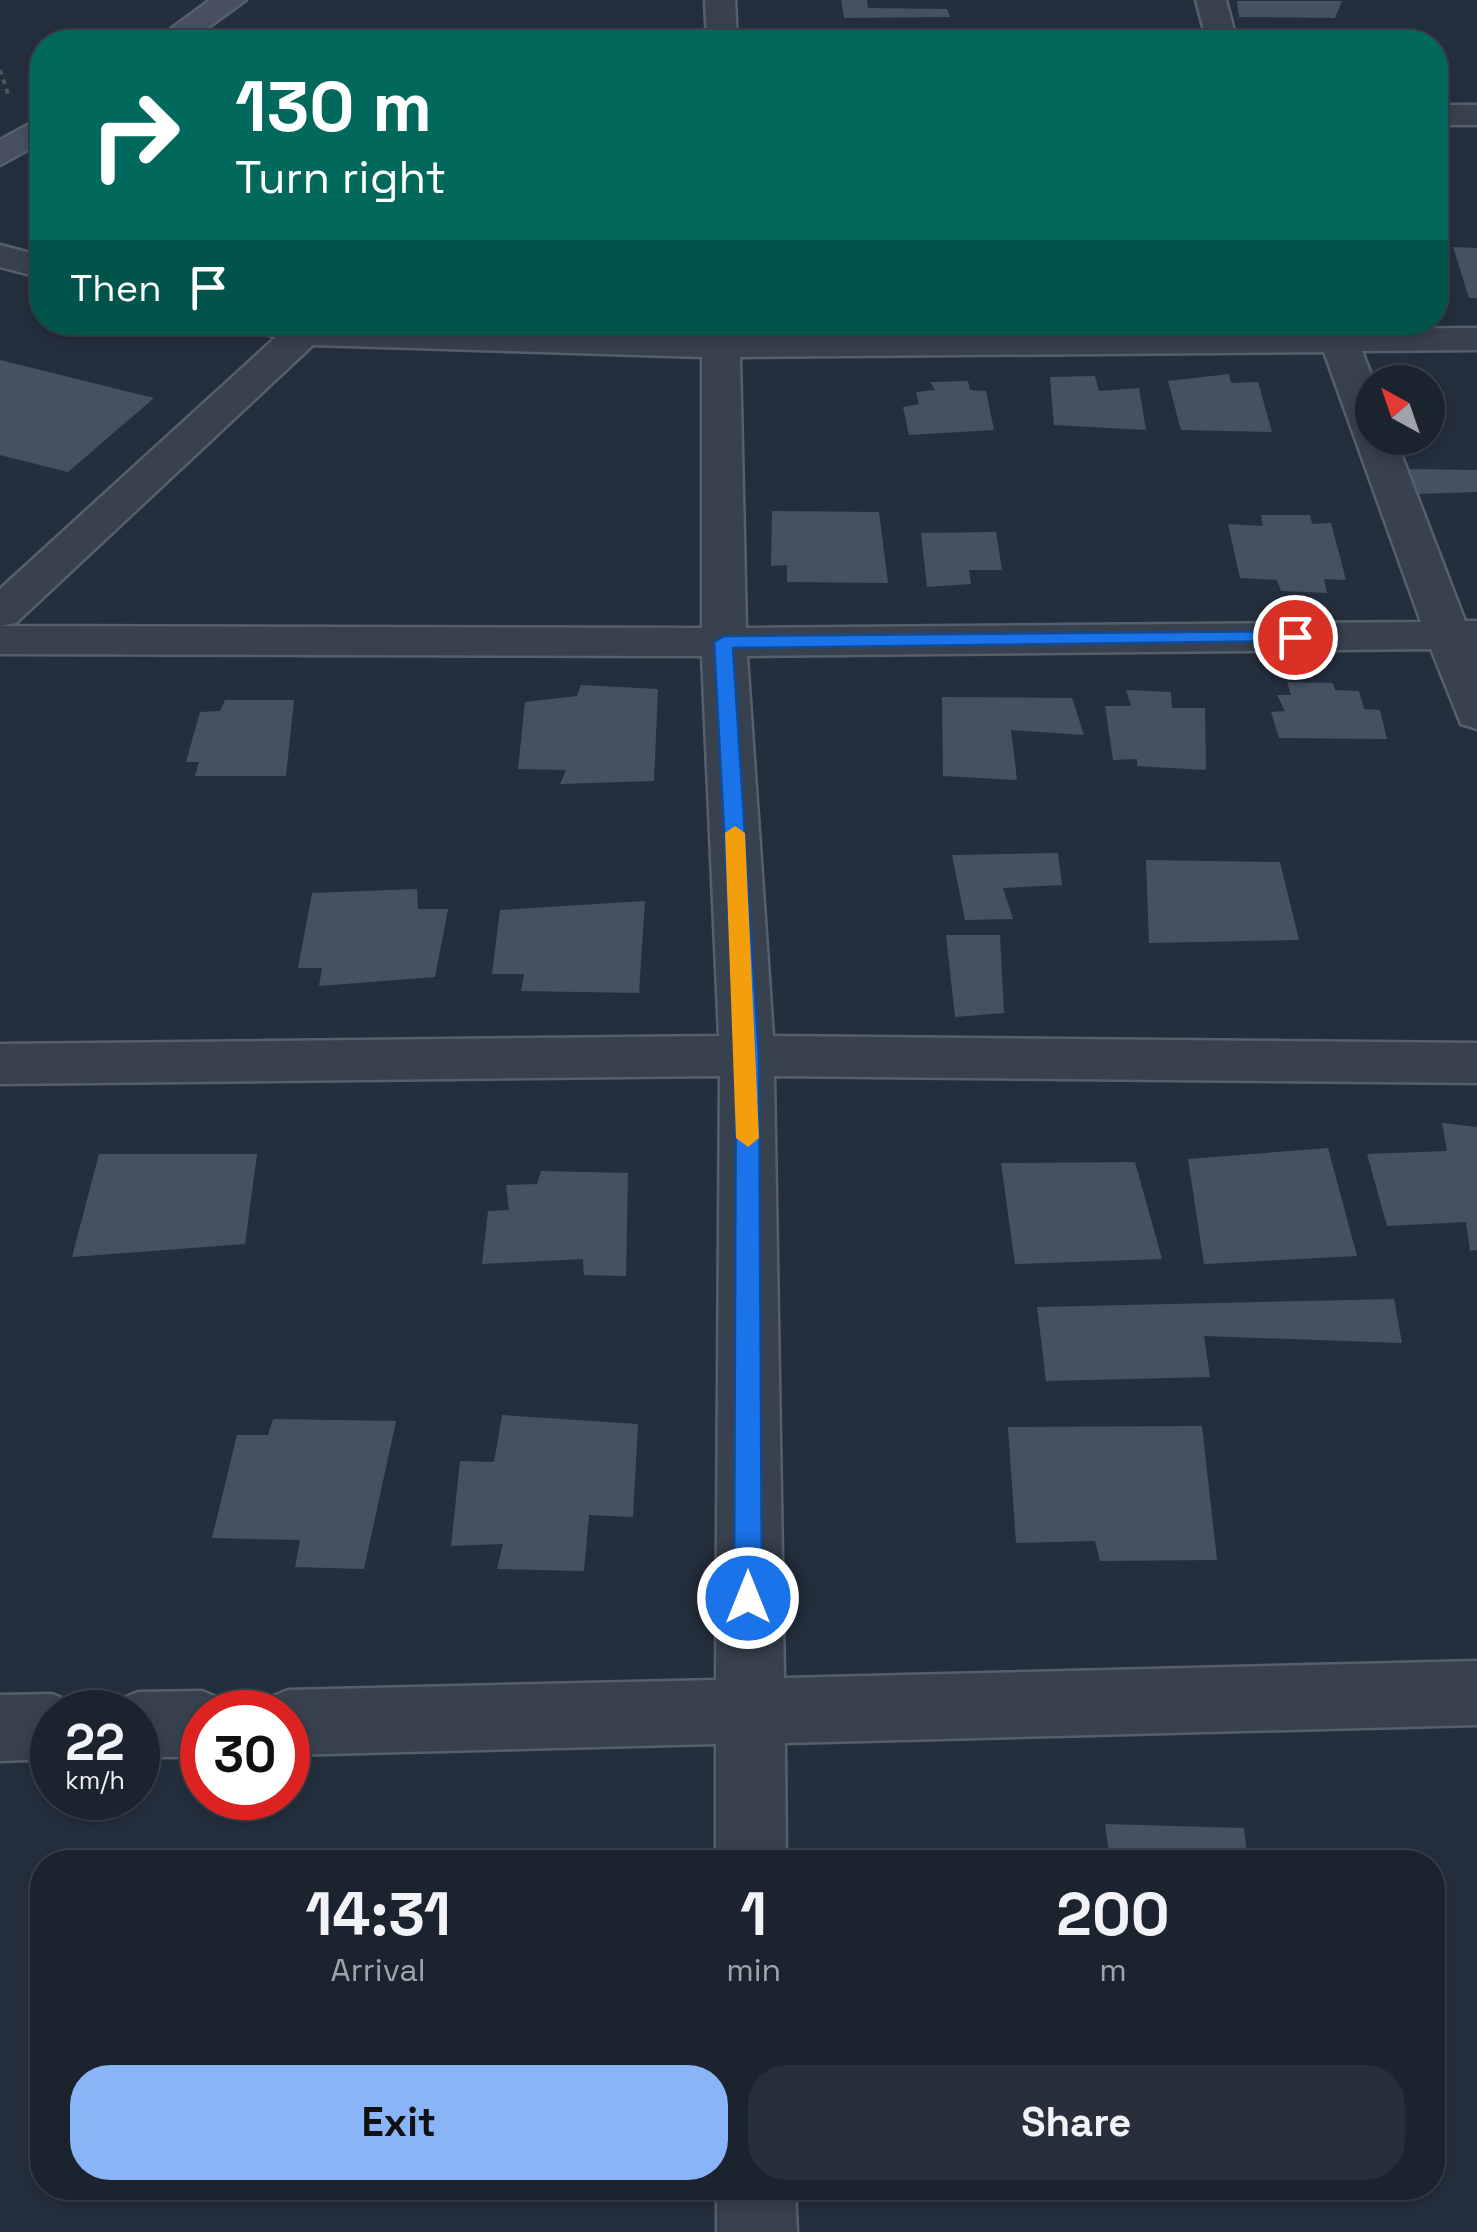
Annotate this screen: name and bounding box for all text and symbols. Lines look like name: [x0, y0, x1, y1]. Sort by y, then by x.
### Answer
text: 130 m: [235, 62, 432, 151]
icon: right: [70, 70, 200, 200]
text: Turn right: [235, 149, 446, 206]
icon: arrive: [181, 260, 236, 315]
text: Then: [70, 264, 161, 312]
north arrow: [1355, 365, 1445, 455]
map controls: [1355, 365, 1445, 455]
pin: [1253, 595, 1338, 680]
icon: arrive: [1268, 610, 1323, 665]
position arrow: [696, 1546, 800, 1650]
speed limit sign: 30: [180, 1690, 310, 1820]
text: 22: [65, 1711, 125, 1775]
text: km/h: [65, 1764, 125, 1796]
text: 14:31: [305, 1876, 451, 1953]
text: 1: [740, 1876, 767, 1953]
text: 200: [1056, 1876, 1170, 1953]
text: Arrival: [331, 1950, 426, 1990]
text: min: [726, 1950, 781, 1990]
text: m: [1099, 1950, 1127, 1990]
button: Exit: [70, 2065, 728, 2180]
button: Share: [748, 2065, 1405, 2180]

